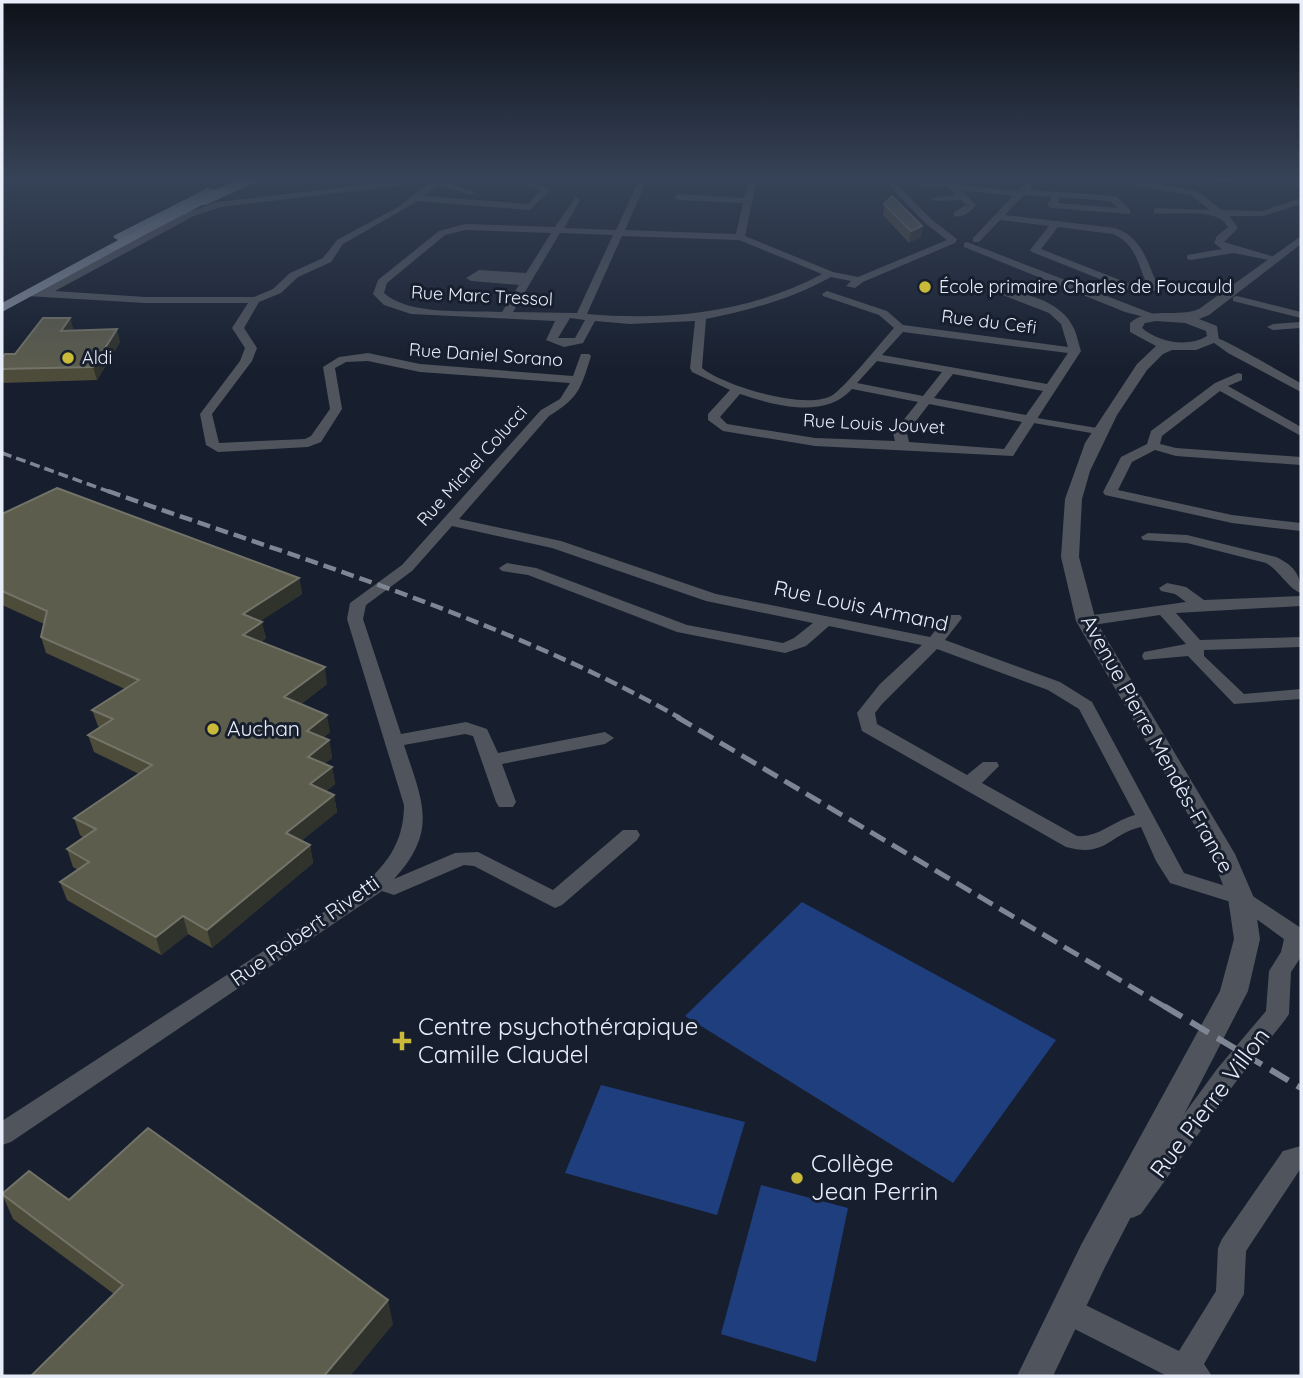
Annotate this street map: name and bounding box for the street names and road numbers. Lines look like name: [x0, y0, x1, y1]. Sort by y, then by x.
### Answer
street label: Rue Marc Tressol: [410, 280, 554, 311]
street label: Rue du Cefi: [940, 304, 1038, 339]
street label: Rue Daniel Sorano: [408, 338, 564, 371]
street label: Rue Michel Colucci: [412, 401, 532, 531]
street label: Rue Louis Jouvet: [802, 408, 946, 439]
street label: Rue Louis Armand: [772, 574, 951, 636]
street label: Avenue Pierre Mendès-France: [1076, 610, 1240, 877]
street label: Rue Robert Rivetti: [225, 869, 384, 991]
street label: Rue Pierre Villon: [1143, 1021, 1276, 1184]

